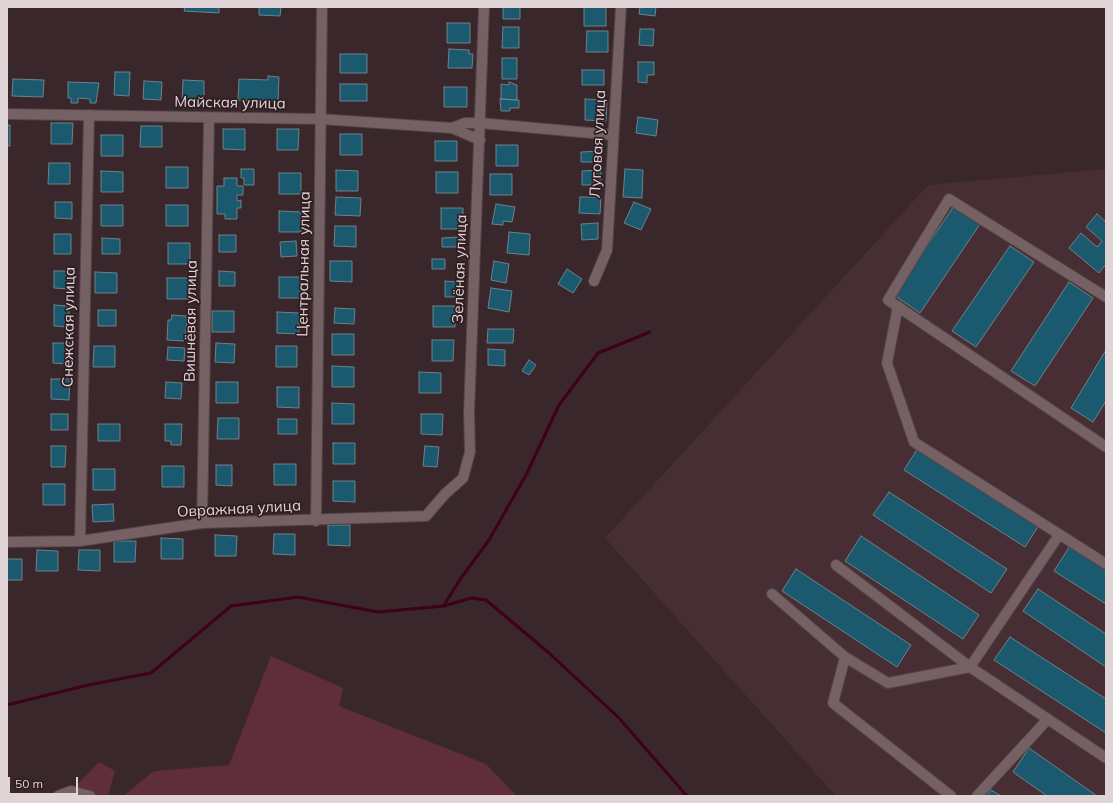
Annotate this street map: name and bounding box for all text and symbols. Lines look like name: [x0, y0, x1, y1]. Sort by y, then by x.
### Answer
street label: Луговая улица: [586, 89, 610, 199]
street label: Майская улица: [174, 93, 286, 113]
street label: Центральная улица: [294, 191, 314, 337]
street label: Зелёная улица: [449, 214, 471, 324]
street label: Вишнёвая улица: [181, 260, 201, 382]
street label: Снежская улица: [59, 267, 79, 387]
street label: Овражная улица: [176, 497, 302, 521]
scale bar: [10, 769, 80, 795]
text: 50 m: [15, 776, 43, 791]

